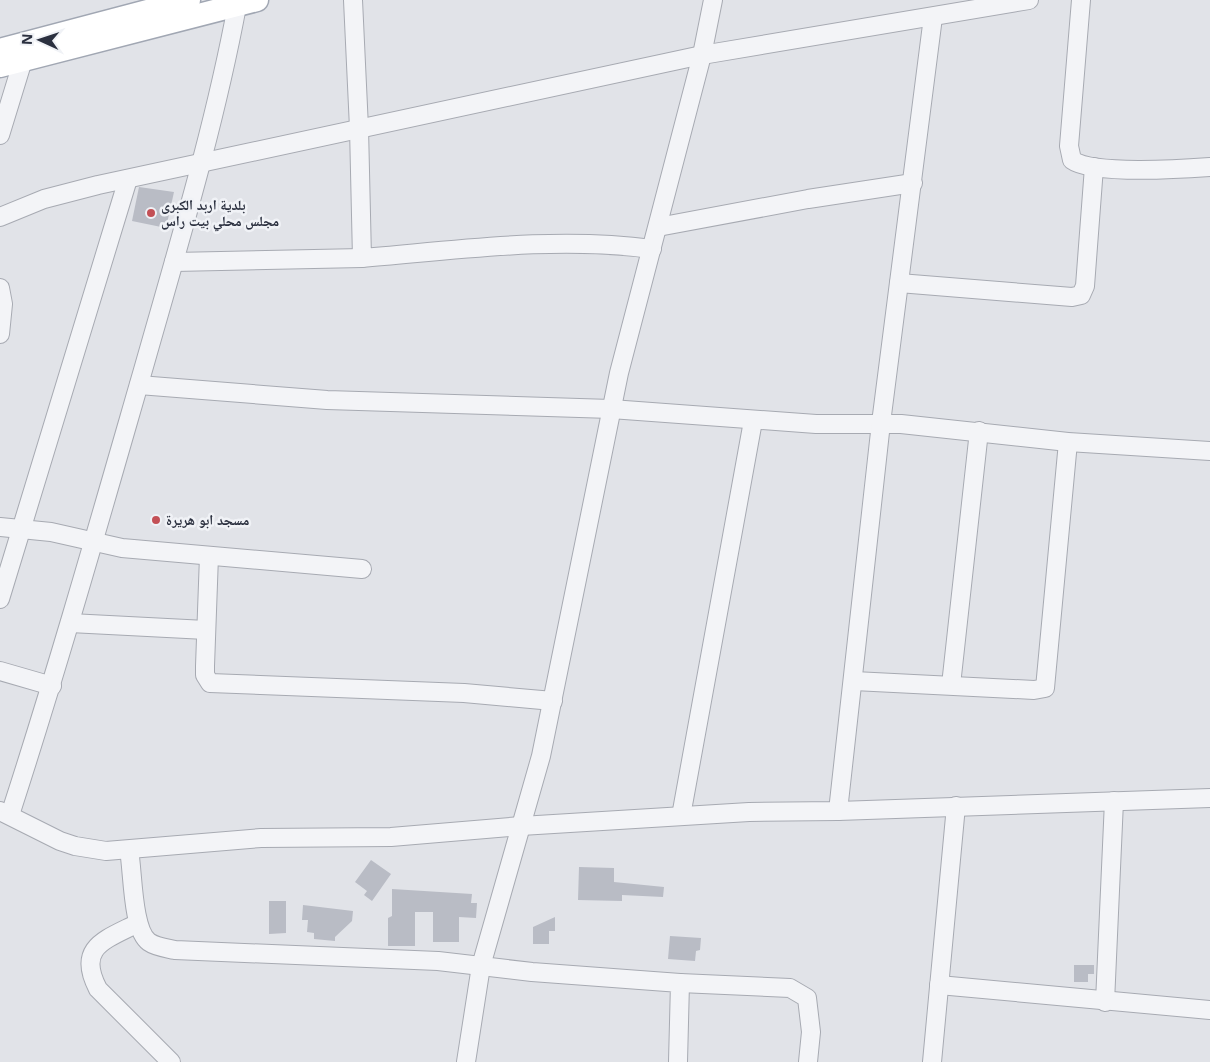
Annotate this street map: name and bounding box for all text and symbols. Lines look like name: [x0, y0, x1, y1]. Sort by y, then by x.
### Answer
north arrow: [15, 15, 65, 65]
text: N: [17, 33, 36, 45]
place label: بلدية اربد الكبرى مجلس محلي بيت راس: [161, 195, 279, 232]
marker: بلدية اربد الكبرى مجلس محلي بيت راس: [145, 207, 157, 219]
place label: مسجد ابو هريرة: [166, 510, 249, 529]
marker: مسجد ابو هريرة: [150, 514, 162, 526]

